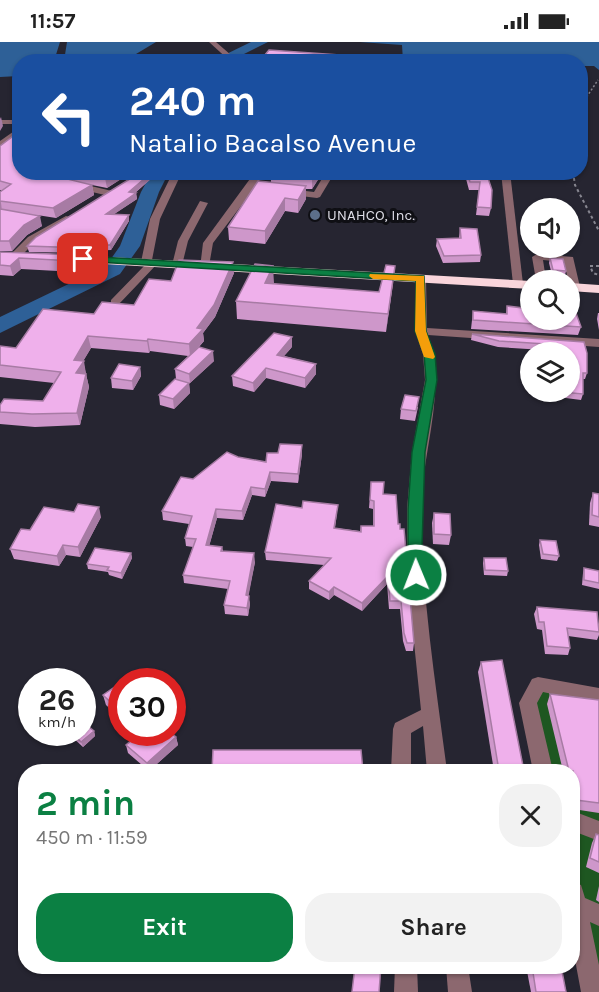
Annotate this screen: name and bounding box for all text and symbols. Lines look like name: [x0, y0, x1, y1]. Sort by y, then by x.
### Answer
text: 11:57: [30, 8, 75, 34]
text: 240 m: [129, 76, 256, 126]
icon: left: [30, 78, 108, 156]
text: Natalio Bacalso Avenue: [129, 127, 416, 159]
map controls: [520, 198, 580, 402]
button: sound: [520, 198, 580, 258]
place label: UNAHCO, Inc.: [327, 206, 415, 224]
marker: UNAHCO, Inc.: [308, 208, 322, 222]
pin: [57, 233, 108, 284]
icon: arrive: [66, 242, 99, 275]
button: search: [520, 270, 580, 330]
button: layers: [520, 342, 580, 402]
position arrow: [384, 543, 448, 607]
speed limit sign: 30: [108, 668, 186, 746]
text: 26: [39, 682, 75, 718]
text: km/h: [38, 713, 76, 731]
text: 2 min: [36, 782, 135, 824]
button: close: [499, 784, 562, 847]
text: 450 m · 11:59: [36, 826, 148, 849]
button: Exit: [36, 893, 293, 962]
button: Share: [305, 893, 562, 962]

